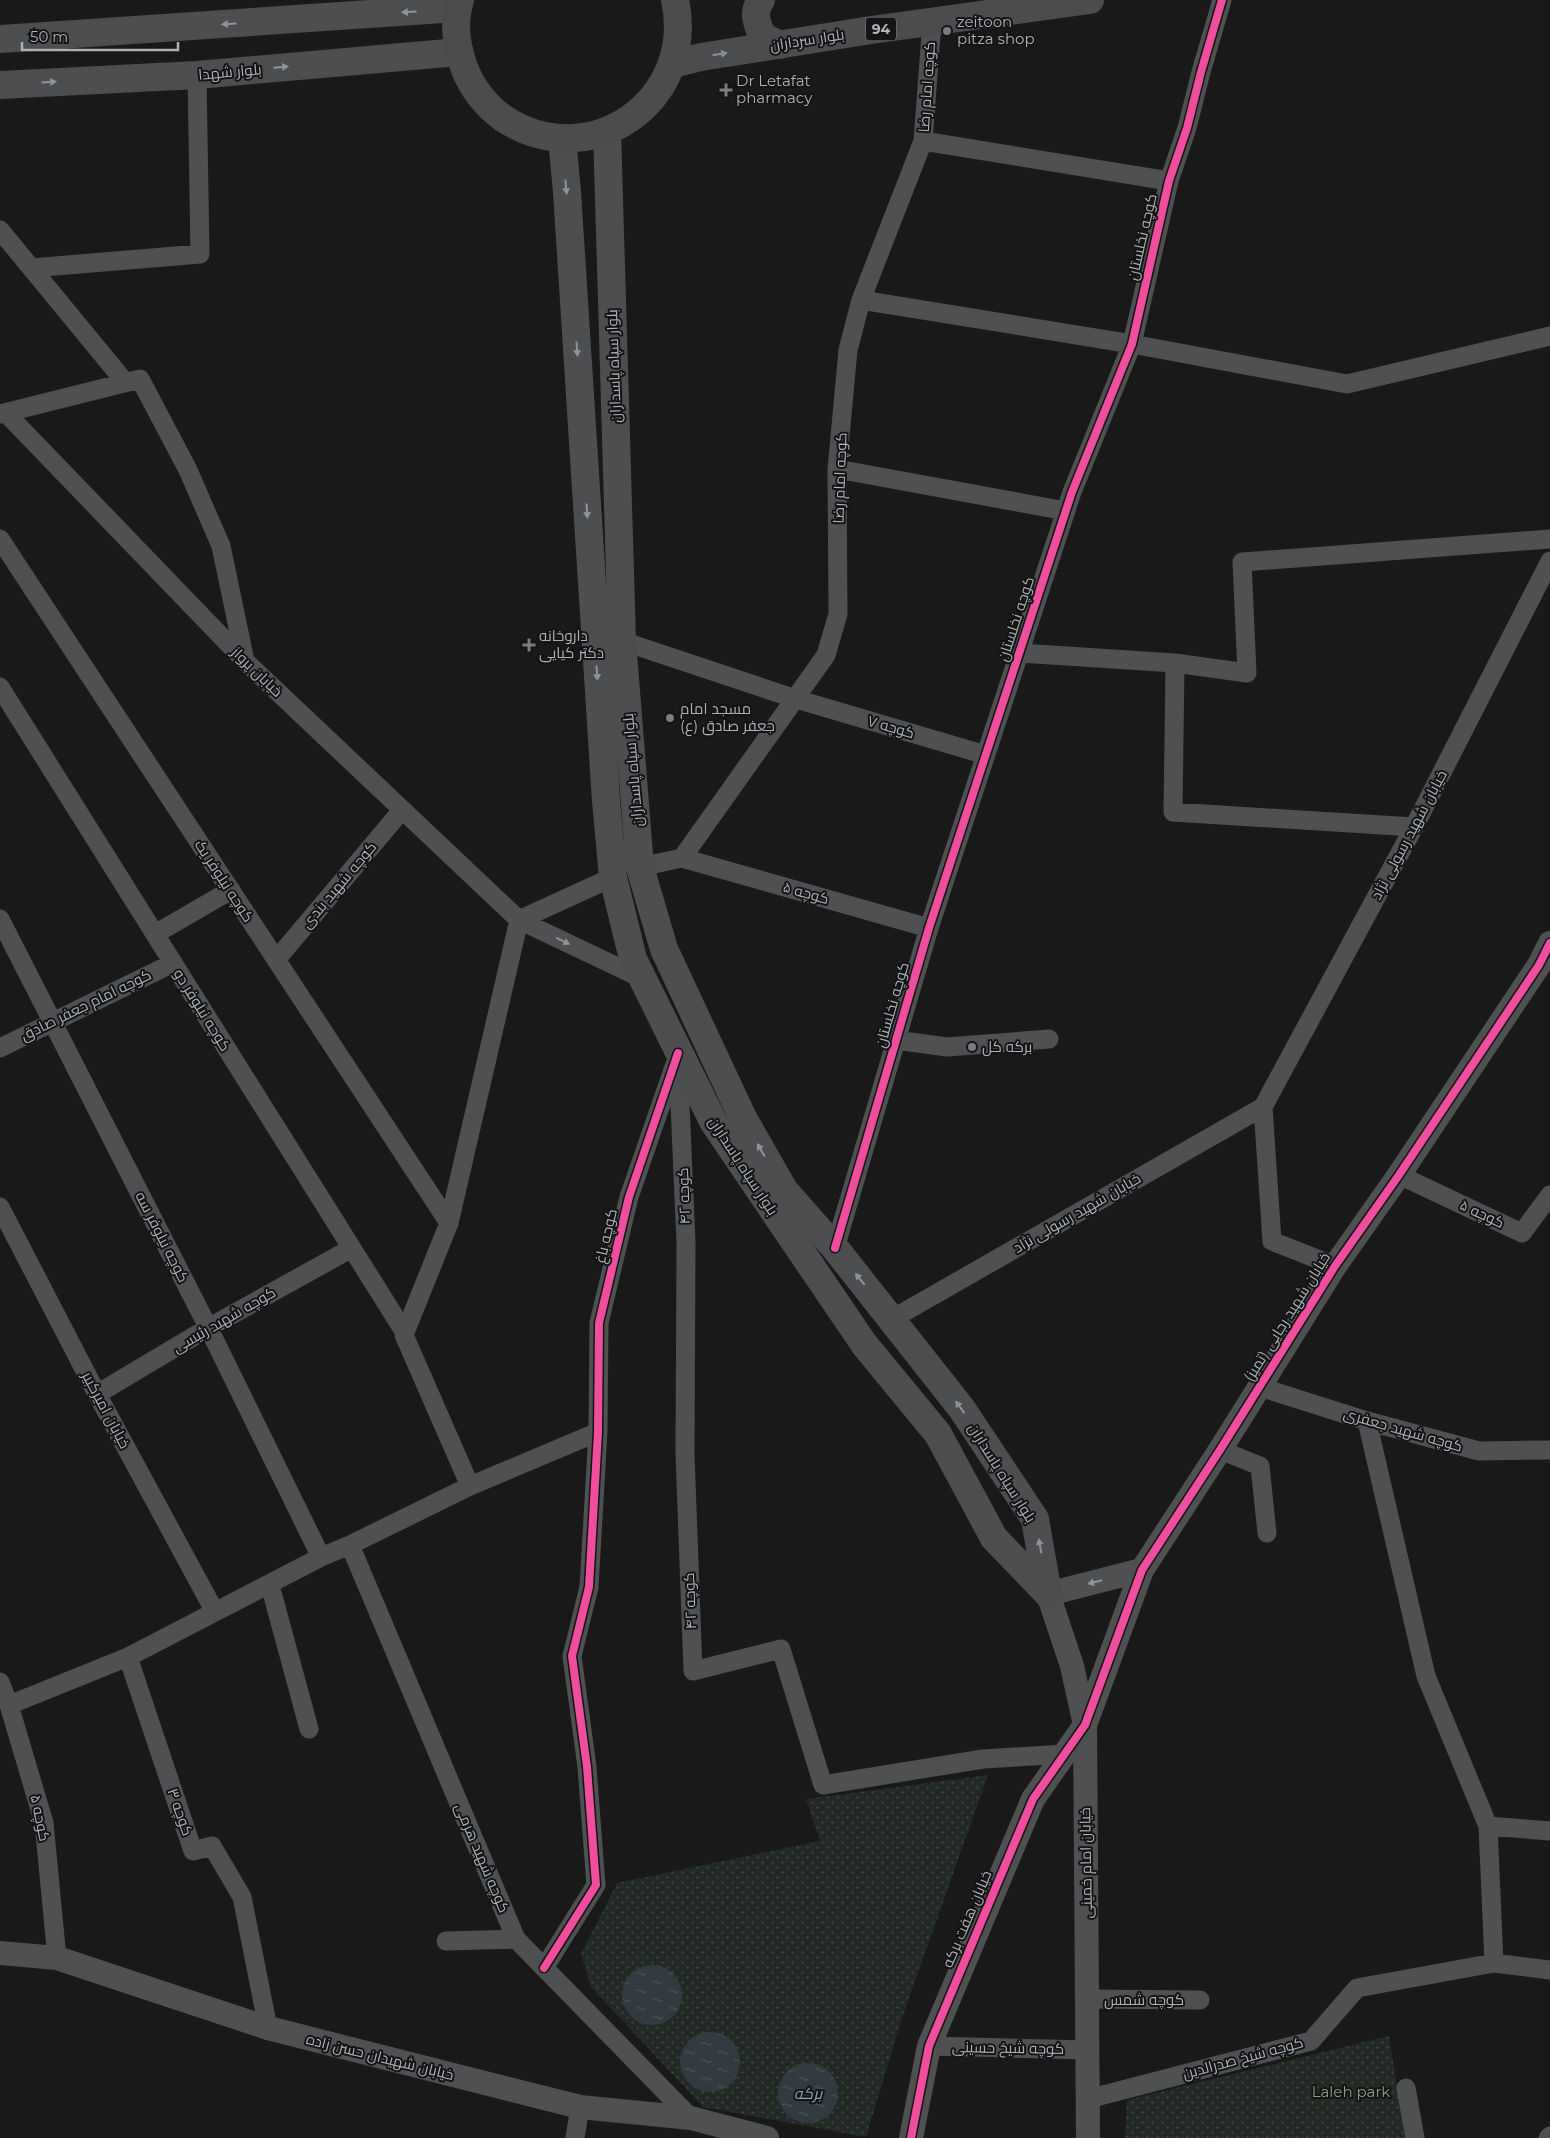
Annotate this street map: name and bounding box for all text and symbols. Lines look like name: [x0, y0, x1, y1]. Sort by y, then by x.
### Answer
one-way arrow: [401, 8, 417, 16]
place label: zeitoon pitza shop: [957, 12, 1035, 48]
road number: 94: [866, 18, 896, 40]
scale bar: [22, 20, 179, 52]
one-way arrow: [221, 20, 237, 28]
street label: بلوار سرداران: [768, 24, 846, 56]
marker: zeitoon pitza shop: [941, 25, 953, 37]
text: 50 m: [30, 27, 68, 46]
street label: کوچه امام رضا: [914, 41, 940, 133]
one-way arrow: [713, 49, 729, 57]
street label: بلوار شهدا: [197, 59, 263, 85]
one-way arrow: [273, 63, 289, 71]
place label: Dr Letafat pharmacy: [736, 71, 813, 107]
one-way arrow: [41, 78, 57, 86]
marker: Dr Letafat pharmacy: [720, 84, 732, 96]
one-way arrow: [562, 179, 570, 195]
street label: کوچه نخلستان: [1122, 192, 1162, 282]
street label: بلوار سپاه پاسداران: [602, 309, 626, 423]
one-way arrow: [573, 341, 581, 357]
street label: کوچه امام رضا: [828, 432, 852, 524]
one-way arrow: [584, 503, 592, 519]
street label: کوچه نخلستان: [993, 574, 1039, 664]
place label: داروخانه دکتر کیایی: [539, 626, 604, 663]
marker: داروخانه دکتر کیایی: [523, 639, 535, 651]
street label: خیابان پرواز: [226, 642, 287, 701]
one-way arrow: [594, 665, 602, 681]
place label: مسجد امام جعفر صادق (ع): [680, 699, 775, 737]
street label: کوچه ۷: [865, 711, 917, 743]
street label: بلوار سپاه پاسداران: [618, 712, 648, 828]
marker: مسجد امام جعفر صادق (ع): [664, 712, 676, 724]
street label: خیابان شهید رسولی نژاد: [1366, 767, 1452, 903]
street label: کوچه نیلوفر یک: [190, 836, 258, 926]
street label: کوچه شهید بندی: [297, 837, 381, 933]
street label: کوچه ۵: [781, 877, 831, 909]
one-way arrow: [556, 937, 571, 946]
street label: کوچه نخلستان: [870, 960, 914, 1050]
street label: کوچه امام جعفر صادق: [17, 965, 155, 1045]
street label: کوچه نیلوفر دو: [169, 965, 235, 1055]
place label: برکه کل: [982, 1037, 1032, 1057]
marker: برکه کل: [966, 1041, 978, 1053]
street label: بلوار سپاه پاسداران: [704, 1113, 782, 1219]
one-way arrow: [757, 1144, 766, 1157]
street label: کوچه ۴۲: [673, 1167, 695, 1225]
street label: خیابان شهید رسولی نژاد: [1010, 1168, 1144, 1258]
street label: کوچه نیلوفر سه: [131, 1188, 193, 1286]
street label: کوچه ۵: [1456, 1195, 1508, 1233]
street label: کوچه باغ: [590, 1207, 623, 1266]
street label: خیابان شهید رجایی (تمیز): [1239, 1249, 1335, 1385]
one-way arrow: [854, 1272, 865, 1285]
street label: کوچه شهید رئیسی: [169, 1282, 279, 1358]
street label: خیابان امیرکبیر: [77, 1367, 135, 1452]
one-way arrow: [955, 1400, 965, 1414]
street label: کوچه شهید جعفری: [1341, 1403, 1465, 1457]
street label: بلوار سپاه پاسداران: [963, 1419, 1041, 1527]
one-way arrow: [1035, 1538, 1043, 1554]
street label: کوچه ۴۲: [679, 1572, 701, 1630]
one-way arrow: [1087, 1578, 1102, 1586]
street label: کوچه ۳: [163, 1786, 197, 1838]
street label: کوچه ۵: [25, 1793, 55, 1843]
street label: کوچه شهید هرمی: [450, 1800, 514, 1916]
street label: خیابان امام خمینی: [1075, 1807, 1097, 1919]
street label: خیابان هفت برکه: [938, 1867, 996, 1971]
street label: کوچه شمس: [1104, 1990, 1184, 2010]
street label: خیابان شهیدان حسن زاده: [304, 2029, 456, 2085]
street label: کوچه شیخ صدرالدین: [1180, 2032, 1306, 2085]
street label: کوچه شیخ حسینی: [952, 2037, 1064, 2060]
park label: Laleh park: [1312, 2082, 1390, 2101]
water label: برکه: [794, 2084, 823, 2103]

